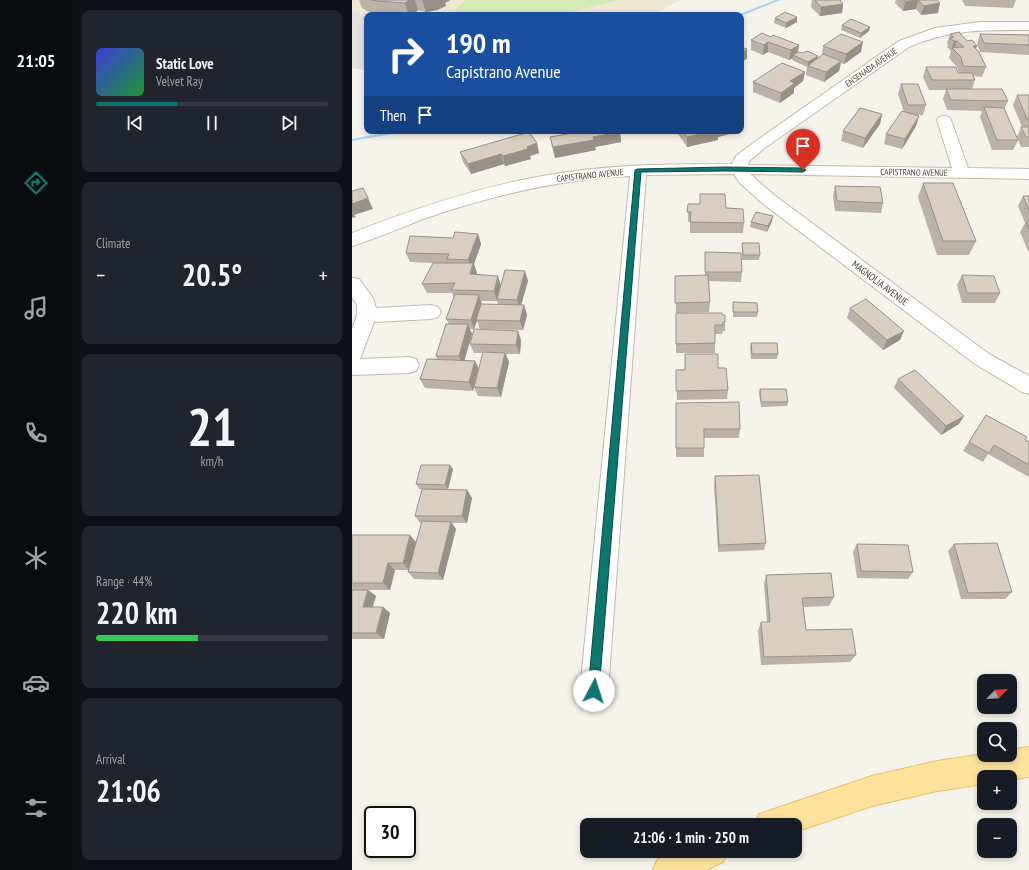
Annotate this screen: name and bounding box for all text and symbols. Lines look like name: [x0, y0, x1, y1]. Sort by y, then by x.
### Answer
text: 190 m: [446, 24, 510, 61]
icon: right: [380, 28, 432, 80]
street label: ENSENADA AVENUE: [843, 45, 899, 89]
text: 21:05: [17, 49, 55, 72]
text: Static Love: [156, 54, 214, 73]
text: Capistrano Avenue: [446, 60, 561, 83]
text: Velvet Ray: [156, 73, 203, 90]
icon: arrive: [414, 104, 436, 126]
text: Then: [380, 106, 406, 125]
icon: previous: [124, 112, 146, 134]
icon: pause: [201, 112, 223, 134]
icon: next: [278, 112, 300, 134]
pin: [786, 129, 820, 170]
icon: arrive: [792, 135, 814, 157]
street label: CAPISTRANO AVENUE: [556, 166, 624, 184]
street label: CAPISTRANO AVENUE: [880, 166, 948, 178]
icon: directions: [22, 169, 50, 197]
text: Climate: [96, 235, 130, 252]
text: 20.5°: [182, 255, 242, 294]
street label: MAGNOLIA AVENUE: [849, 257, 911, 309]
text: −: [96, 261, 105, 289]
text: +: [319, 261, 328, 289]
icon: music: [22, 294, 50, 322]
text: 21: [187, 393, 237, 460]
icon: phone: [22, 419, 50, 447]
text: km/h: [200, 453, 224, 470]
icon: climate: [22, 544, 50, 572]
text: Range · 44%: [96, 573, 152, 590]
text: 220 km: [96, 593, 177, 632]
icon: car: [22, 669, 50, 697]
position arrow: [573, 670, 615, 712]
north arrow: [977, 674, 1017, 714]
map controls: [977, 674, 1017, 858]
button: search: [977, 722, 1017, 762]
text: Arrival: [96, 751, 125, 768]
button: +: [977, 770, 1017, 810]
text: 21:06: [96, 771, 161, 810]
icon: filters: [22, 794, 50, 822]
speed limit sign: 30: [364, 806, 416, 858]
button: −: [977, 818, 1017, 858]
text: 21:06 · 1 min · 250 m: [633, 828, 749, 847]

